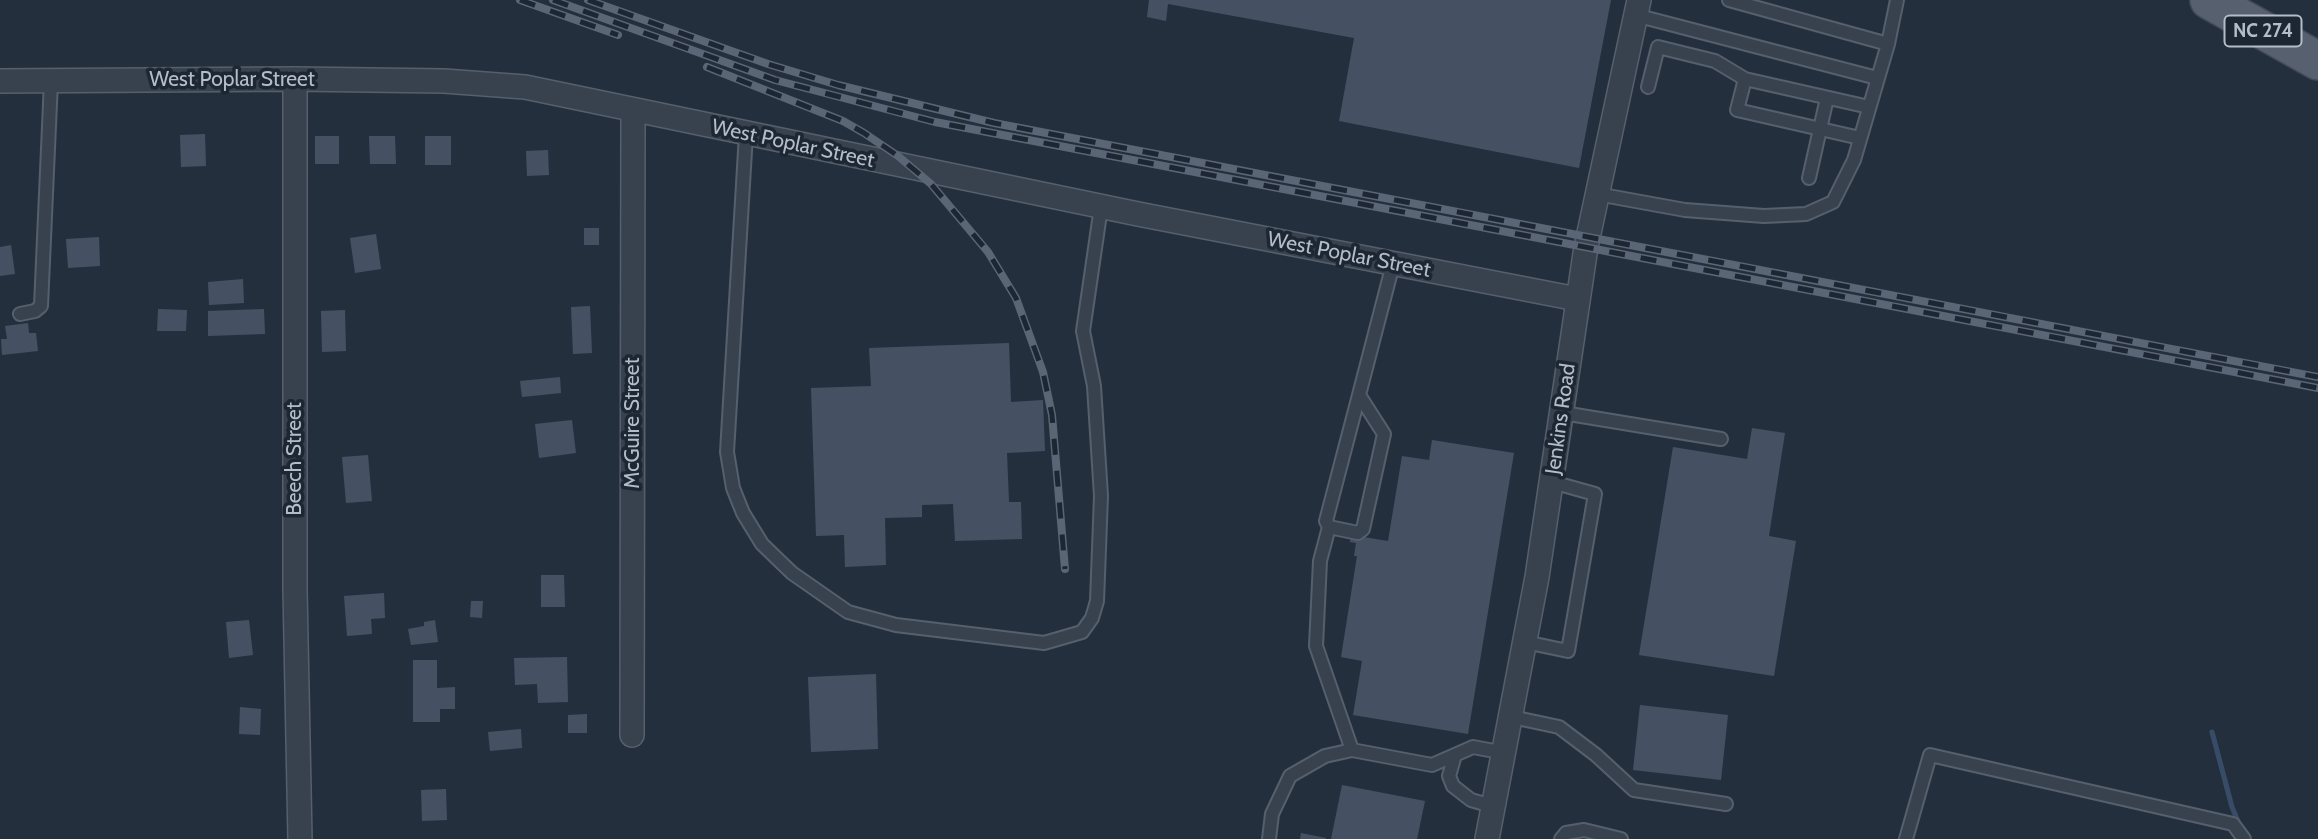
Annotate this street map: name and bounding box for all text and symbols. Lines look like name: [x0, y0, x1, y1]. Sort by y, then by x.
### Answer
road number: NC 274: [2224, 16, 2302, 46]
street label: West Poplar Street: [149, 67, 315, 93]
street label: West Poplar Street: [709, 114, 877, 174]
street label: West Poplar Street: [1265, 227, 1433, 283]
street label: McGuire Street: [620, 357, 646, 489]
street label: Jenkins Road: [1541, 362, 1581, 476]
street label: Beech Street: [282, 402, 308, 516]

